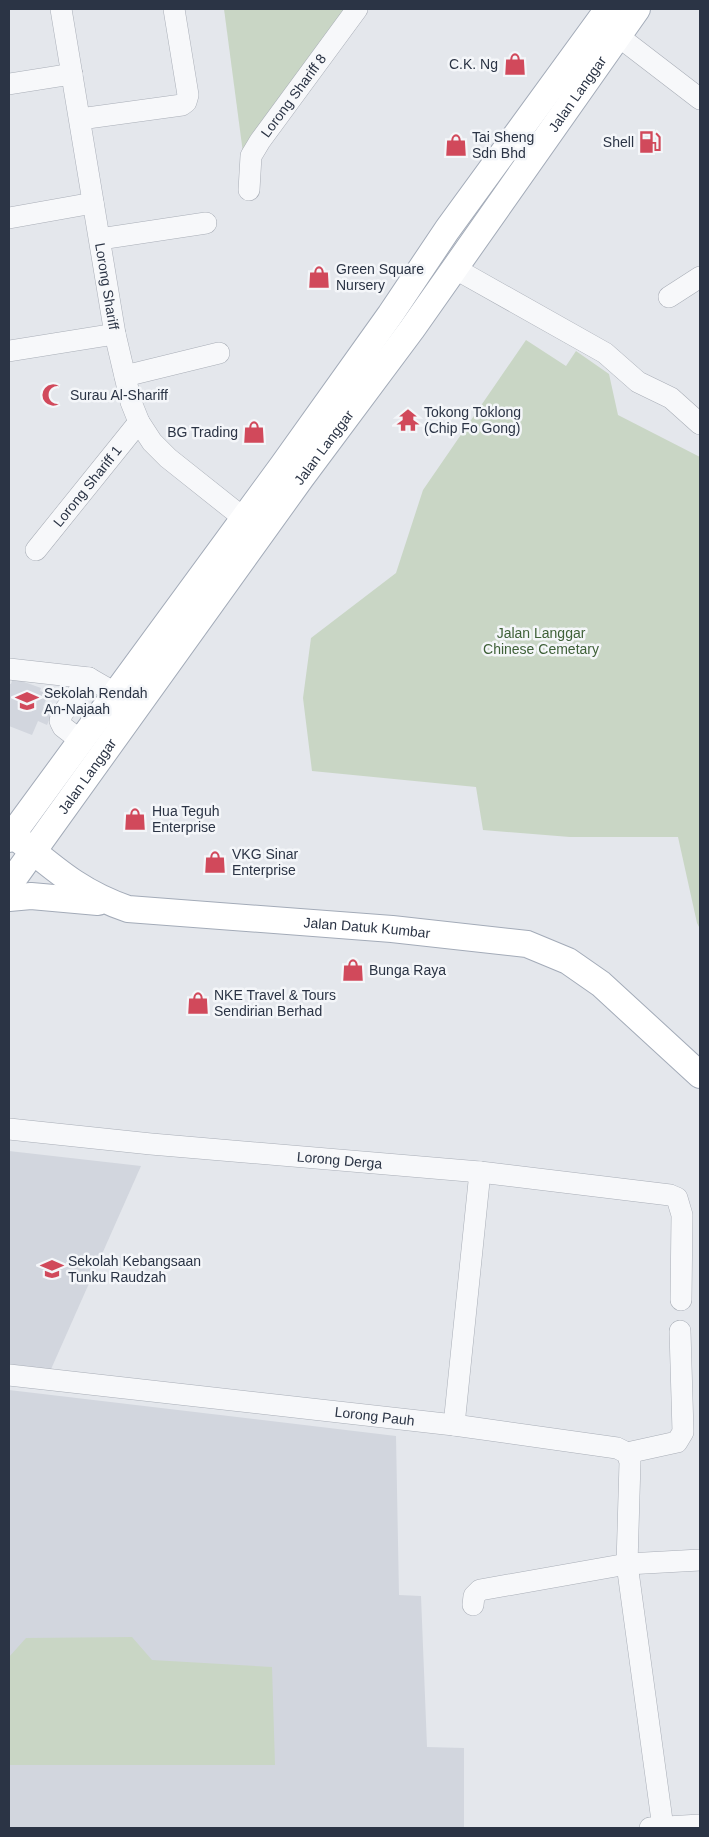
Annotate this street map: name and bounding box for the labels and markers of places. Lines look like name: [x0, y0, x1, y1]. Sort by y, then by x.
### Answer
shop icon: C.K. Ng: [502, 51, 528, 77]
place label: C.K. Ng: [449, 56, 498, 72]
place label: Tai Sheng Sdn Bhd: [472, 129, 534, 161]
fuel station icon: Shell: [637, 129, 663, 155]
shop icon: Tai Sheng Sdn Bhd: [443, 132, 469, 158]
place label: Shell: [603, 134, 634, 150]
place label: Green Square Nursery: [336, 261, 424, 293]
shop icon: Green Square Nursery: [306, 264, 332, 290]
mosque icon: Surau Al-Shariff: [40, 382, 66, 408]
place label: Surau Al-Shariff: [70, 387, 168, 403]
place label: Tokong Toklong (Chip Fo Gong): [424, 404, 521, 436]
temple icon: Tokong Toklong (Chip Fo Gong): [395, 407, 421, 433]
shop icon: BG Trading: [241, 419, 267, 445]
place label: BG Trading: [167, 424, 238, 440]
place label: Sekolah Rendah An-Najaah: [44, 685, 148, 717]
school or university icon: Sekolah Rendah An-Najaah: [14, 688, 40, 714]
place label: Hua Teguh Enterprise: [152, 803, 219, 835]
shop icon: Hua Teguh Enterprise: [122, 806, 148, 832]
place label: VKG Sinar Enterprise: [232, 846, 298, 878]
shop icon: VKG Sinar Enterprise: [202, 849, 228, 875]
shop icon: Bunga Raya: [340, 957, 366, 983]
place label: Bunga Raya: [369, 962, 446, 978]
place label: NKE Travel & Tours Sendirian Berhad: [214, 987, 336, 1019]
shop icon: NKE Travel & Tours Sendirian Berhad: [185, 990, 211, 1016]
place label: Sekolah Kebangsaan Tunku Raudzah: [68, 1253, 201, 1285]
school or university icon: Sekolah Kebangsaan Tunku Raudzah: [39, 1256, 65, 1282]

